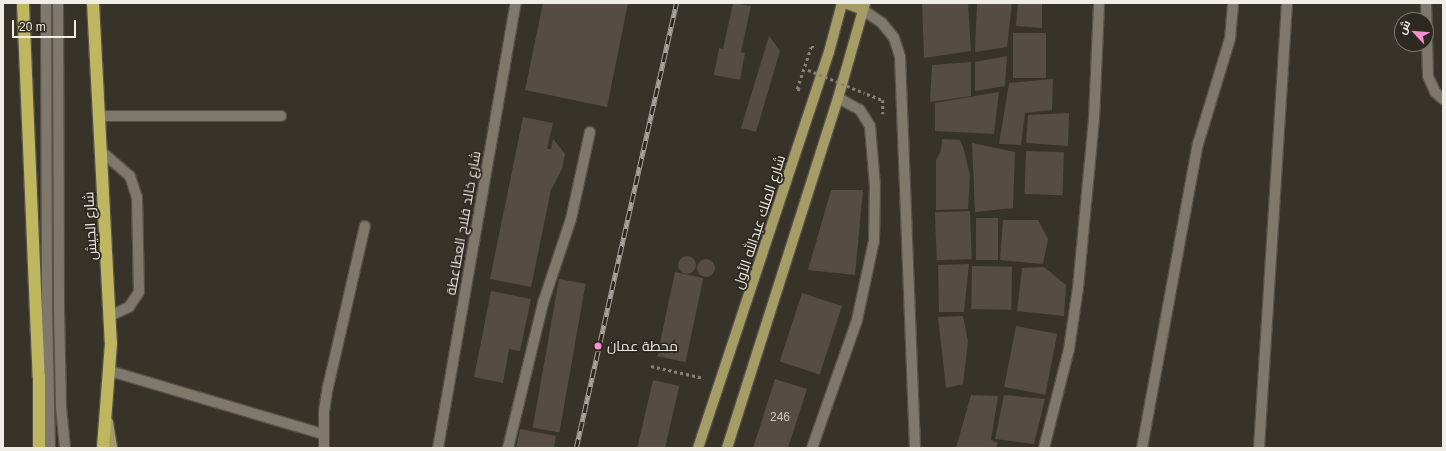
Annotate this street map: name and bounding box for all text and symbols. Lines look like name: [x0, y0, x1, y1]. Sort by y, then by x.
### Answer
scale bar: [14, 12, 78, 38]
north arrow: [1394, 12, 1434, 52]
text: ش: [1396, 18, 1413, 36]
text: 20 m: [19, 20, 46, 34]
street label: شارع خالد فلاح العطاعطة: [442, 150, 484, 296]
street label: شارع الملك عبدالله الأول: [729, 153, 789, 291]
street label: شارع الجيش: [80, 191, 100, 261]
place label: محطة عمان: [607, 338, 678, 354]
marker: محطة عمان: [592, 340, 604, 352]
house number: 246: [770, 411, 790, 425]

